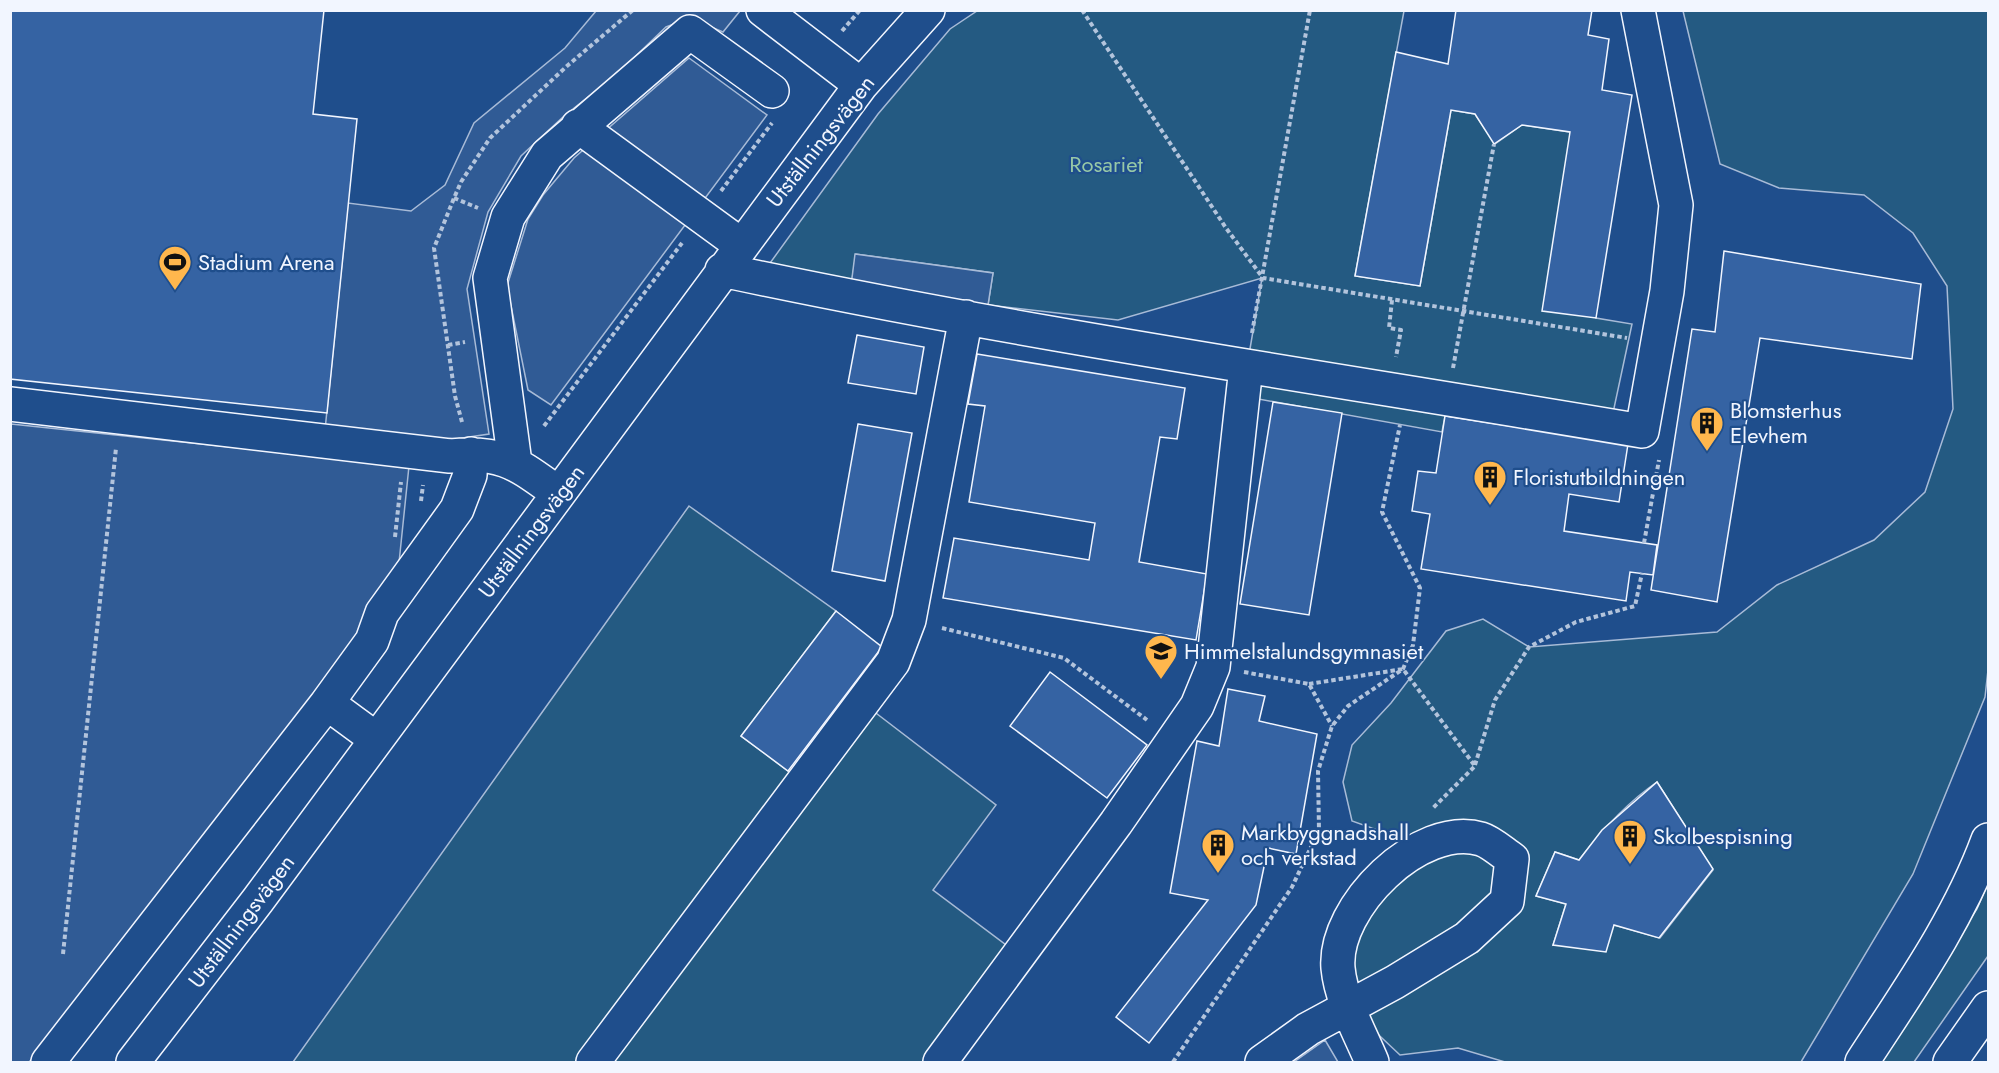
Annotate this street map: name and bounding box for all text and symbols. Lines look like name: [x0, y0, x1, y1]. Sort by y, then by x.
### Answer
street label: Utställningsvägen: [758, 68, 882, 214]
park label: Rosariet: [1069, 148, 1144, 180]
sports icon: Stadium Arena: [157, 244, 193, 291]
place label: Stadium Arena: [198, 246, 335, 278]
place label: Blomsterhus Elevhem: [1730, 394, 1842, 451]
building icon: Blomsterhus Elevhem: [1689, 405, 1725, 452]
street label: Utställningsvägen: [470, 458, 592, 604]
building icon: Floristutbildningen: [1472, 459, 1508, 506]
place label: Floristutbildningen: [1513, 461, 1685, 493]
school or university icon: Himmelstalundsgymnasiet: [1143, 633, 1179, 680]
place label: Himmelstalundsgymnasiet: [1184, 635, 1424, 667]
place label: Markbyggnadshall och verkstad: [1241, 816, 1409, 873]
building icon: Skolbespisning: [1612, 818, 1648, 865]
place label: Skolbespisning: [1653, 820, 1793, 852]
building icon: Markbyggnadshall och verkstad: [1200, 827, 1236, 874]
street label: Utställningsvägen: [180, 848, 302, 994]

